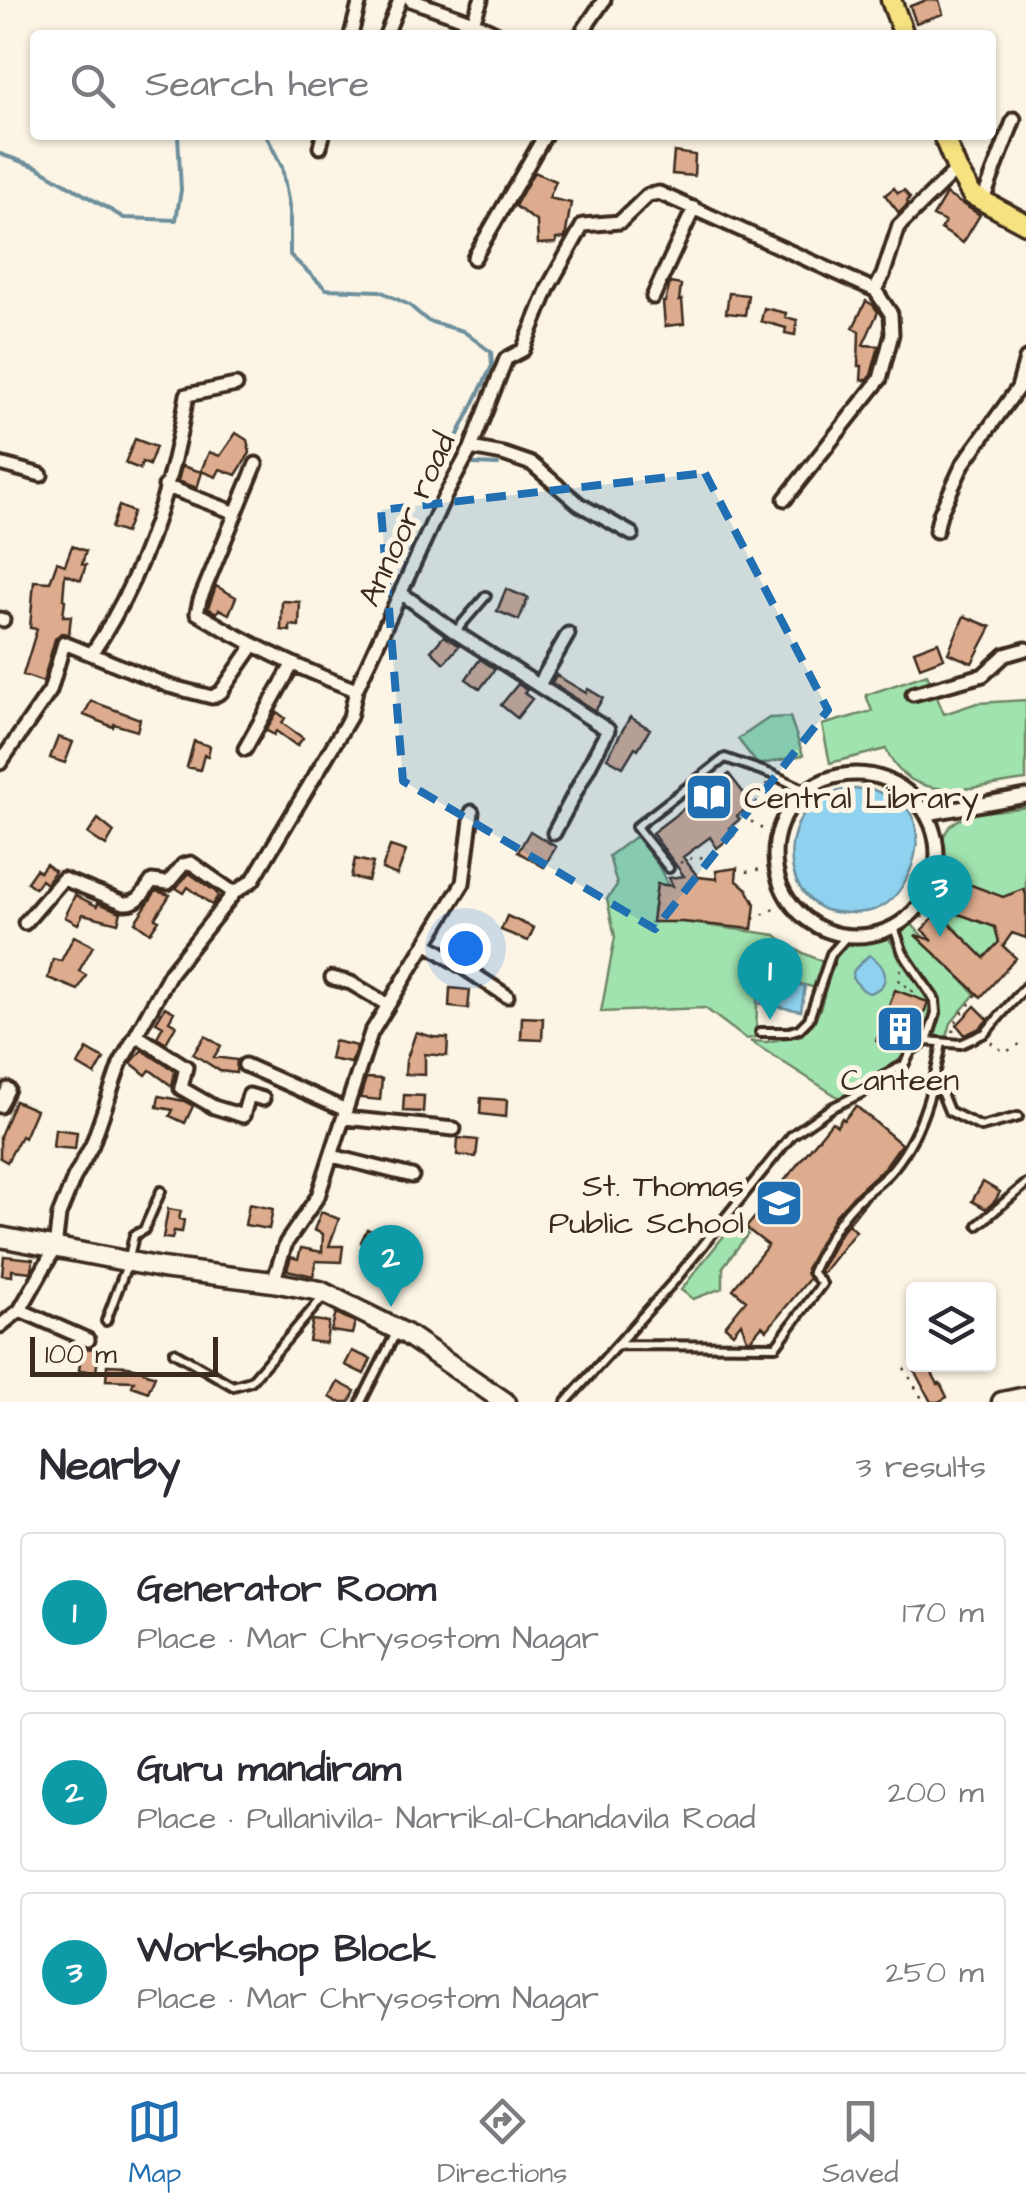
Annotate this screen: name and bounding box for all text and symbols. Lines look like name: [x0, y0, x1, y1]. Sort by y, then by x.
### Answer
search box: [30, 30, 996, 140]
icon: search: [65, 58, 120, 113]
text: Search here: [145, 59, 369, 111]
street label: Annoor road: [347, 425, 467, 614]
library icon: Central Library: [683, 771, 735, 823]
place label: Central Library: [744, 776, 979, 821]
pin: 3: [908, 854, 972, 937]
your location: [440, 923, 491, 974]
pin: 1: [738, 938, 802, 1020]
building icon: Canteen: [874, 1003, 926, 1055]
place label: Canteen: [841, 1058, 959, 1103]
place label: St. Thomas Public School: [549, 1164, 744, 1246]
school or university icon: St. Thomas Public School: [753, 1177, 805, 1229]
pin: 2: [358, 1224, 424, 1307]
map controls: [906, 1282, 996, 1372]
button: layers: [906, 1282, 996, 1372]
scale bar: [30, 1332, 218, 1376]
text: 100 m: [45, 1335, 117, 1374]
text: Nearby: [40, 1438, 180, 1496]
text: 3 results: [856, 1445, 986, 1490]
text: Generator Room: [137, 1564, 436, 1616]
text: 1: [72, 1590, 77, 1635]
text: 170 m: [902, 1590, 984, 1635]
text: Place · Mar Chrysostom Nagar: [137, 1616, 599, 1661]
text: Guru mandiram: [137, 1744, 401, 1796]
text: 2: [65, 1770, 84, 1815]
text: 200 m: [888, 1770, 984, 1815]
text: Place · Pullanivila- Narrikal-Chandavila Road: [137, 1796, 756, 1841]
text: Workshop Block: [137, 1924, 436, 1976]
text: 3: [66, 1950, 83, 1995]
text: 250 m: [885, 1950, 984, 1995]
text: Place · Mar Chrysostom Nagar: [137, 1976, 599, 2021]
tab: Map: [127, 2094, 182, 2193]
tab: Directions: [437, 2094, 567, 2193]
tab: Saved: [822, 2094, 899, 2193]

